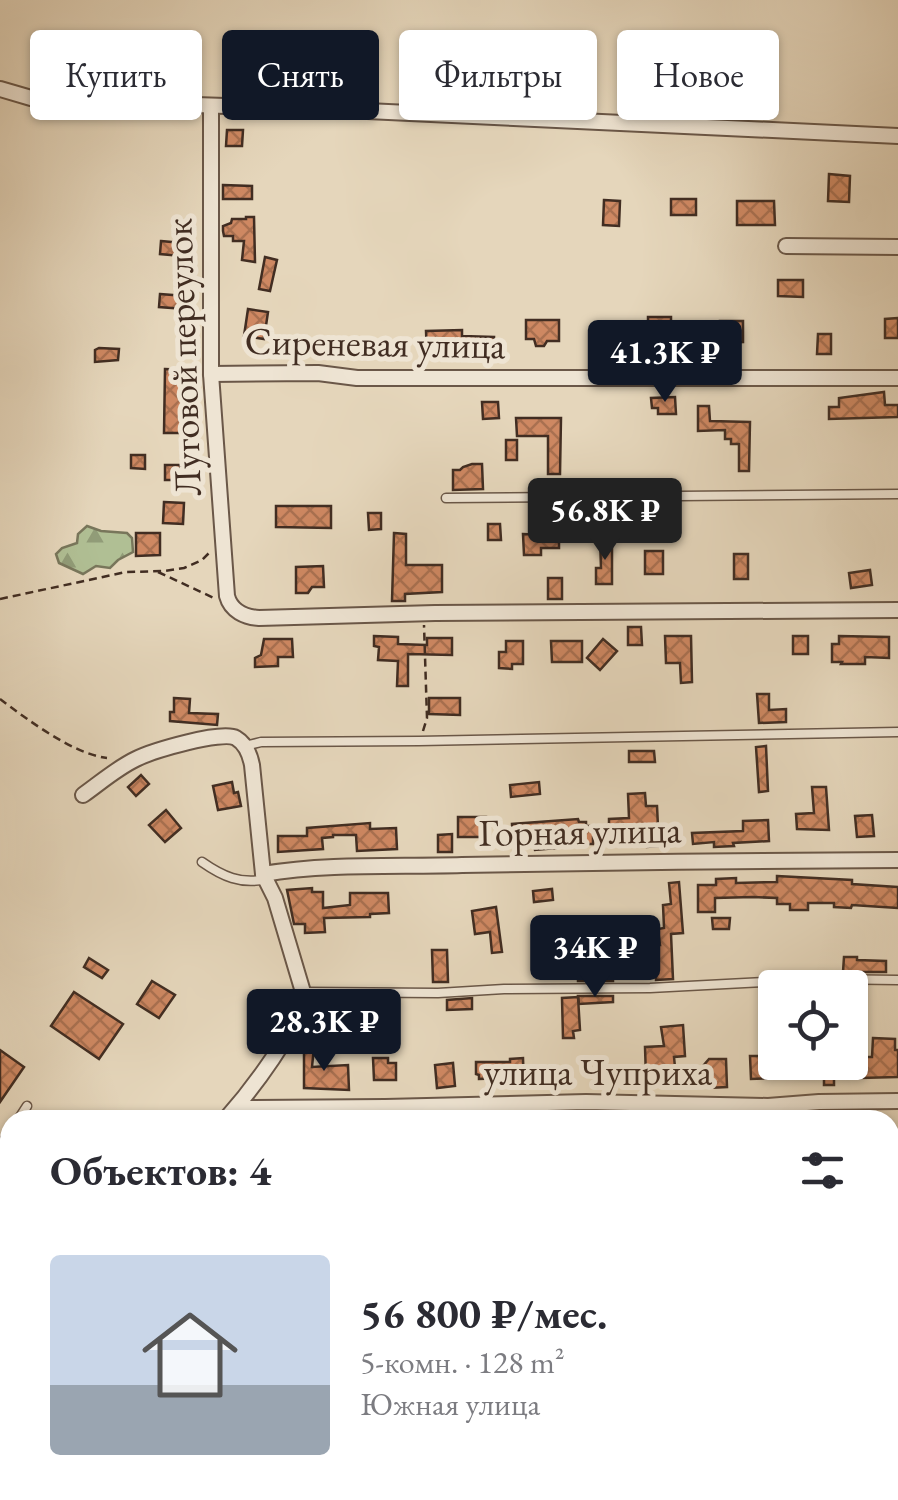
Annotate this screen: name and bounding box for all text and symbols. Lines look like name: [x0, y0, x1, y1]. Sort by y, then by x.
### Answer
chip: Купить: [30, 30, 202, 120]
chip: Снять: [222, 30, 379, 120]
chip: Фильтры: [399, 30, 597, 120]
chip: Новое: [617, 30, 779, 120]
street label: Луговой переулок: [153, 217, 212, 497]
street label: Сиреневая улица: [244, 316, 507, 369]
pin: 41.3K ₽: [573, 320, 757, 405]
text: 41.3K ₽: [610, 331, 720, 373]
pin: 56.8K ₽: [513, 478, 697, 563]
text: 56.8K ₽: [550, 489, 660, 531]
street label: Горная улица: [478, 804, 683, 857]
pin: 34K ₽: [525, 915, 665, 1000]
text: 34K ₽: [552, 926, 638, 968]
map controls: [758, 970, 868, 1080]
button: locate: [758, 970, 868, 1080]
pin: 28.3K ₽: [232, 989, 416, 1074]
text: 28.3K ₽: [269, 1000, 379, 1042]
street label: улица Чуприха: [484, 1047, 713, 1096]
text: Объектов: 4: [50, 1143, 271, 1198]
icon: filters: [795, 1143, 850, 1198]
text: 56 800 ₽/мес.: [360, 1286, 607, 1341]
icon: home: [130, 1295, 250, 1415]
text: 5-комн. · 128 m²: [360, 1341, 565, 1383]
text: Южная улица: [360, 1383, 540, 1425]

